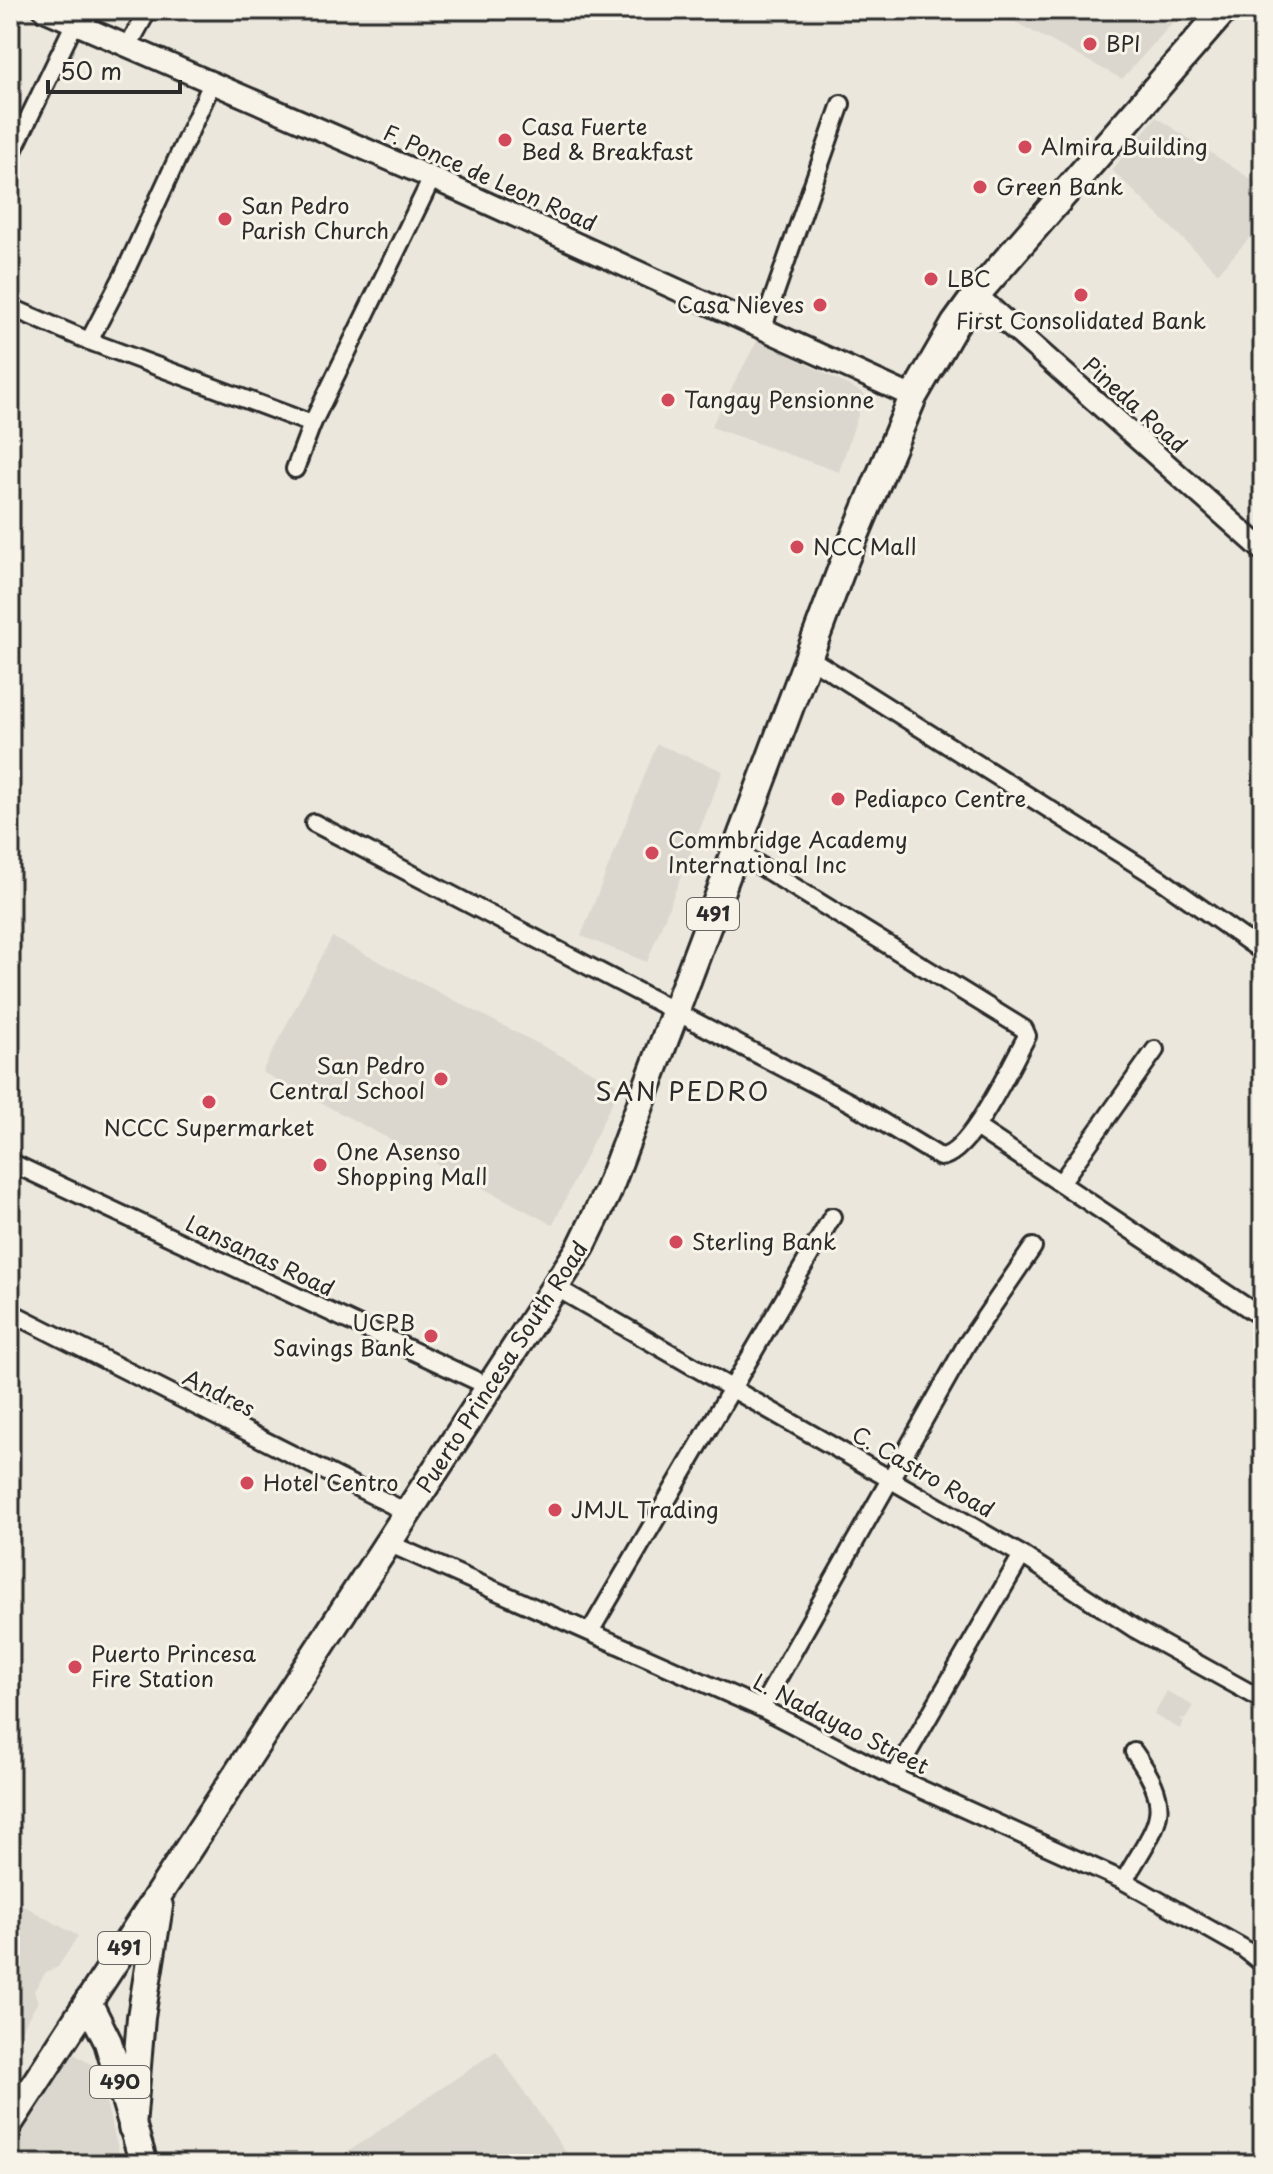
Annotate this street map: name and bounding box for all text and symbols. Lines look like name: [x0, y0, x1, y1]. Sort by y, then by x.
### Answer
place label: BPI: [1106, 26, 1141, 59]
marker: BPI: [1081, 35, 1099, 53]
scale bar: [48, 44, 180, 94]
text: 50 m: [60, 52, 122, 88]
place label: Casa Fuerte Bed & Breakfast: [521, 109, 694, 167]
street label: F. Ponce de Leon Road: [379, 115, 603, 239]
place label: Almira Building: [1041, 129, 1208, 162]
marker: Casa Fuerte Bed & Breakfast: [496, 131, 514, 149]
marker: Almira Building: [1016, 138, 1034, 156]
place label: Green Bank: [996, 169, 1124, 202]
marker: Green Bank: [971, 178, 989, 196]
place label: San Pedro Parish Church: [241, 188, 389, 246]
marker: San Pedro Parish Church: [216, 210, 234, 228]
place label: LBC: [947, 261, 991, 294]
marker: LBC: [922, 270, 940, 288]
marker: First Consolidated Bank: [1072, 286, 1090, 304]
place label: Casa Nieves: [677, 287, 804, 320]
marker: Casa Nieves: [811, 296, 829, 314]
place label: First Consolidated Bank: [956, 303, 1206, 336]
street label: Pineda Road: [1077, 348, 1195, 460]
place label: Tangay Pensionne: [684, 382, 874, 415]
marker: Tangay Pensionne: [659, 391, 677, 409]
place label: NCC Mall: [813, 529, 917, 562]
marker: NCC Mall: [788, 538, 806, 556]
place label: Pediapco Centre: [854, 781, 1026, 814]
marker: Pediapco Centre: [829, 790, 847, 808]
place label: Commbridge Academy International Inc: [668, 822, 908, 880]
marker: Commbridge Academy International Inc: [643, 844, 661, 862]
road number: 491: [687, 898, 739, 930]
place label: San Pedro Central School: [269, 1048, 425, 1106]
marker: San Pedro Central School: [432, 1070, 450, 1088]
district label: SAN PEDRO: [595, 1071, 771, 1110]
marker: NCCC Supermarket: [200, 1093, 218, 1111]
place label: NCCC Supermarket: [104, 1110, 314, 1143]
place label: One Asenso Shopping Mall: [336, 1134, 487, 1192]
marker: One Asenso Shopping Mall: [311, 1156, 329, 1174]
street label: Lansanas Road: [181, 1206, 340, 1304]
place label: Sterling Bank: [692, 1224, 836, 1257]
marker: Sterling Bank: [667, 1233, 685, 1251]
street label: Puerto Princesa South Road: [407, 1234, 595, 1498]
place label: UCPB Savings Bank: [273, 1305, 415, 1363]
marker: UCPB Savings Bank: [422, 1327, 440, 1345]
street label: Andres: [178, 1360, 261, 1424]
street label: C. Castro Road: [846, 1417, 1001, 1525]
place label: Hotel Centro: [263, 1465, 399, 1498]
marker: Hotel Centro: [238, 1474, 256, 1492]
place label: JMJL Trading: [571, 1492, 719, 1525]
marker: JMJL Trading: [546, 1501, 564, 1519]
place label: Puerto Princesa Fire Station: [91, 1636, 256, 1694]
marker: Puerto Princesa Fire Station: [66, 1658, 84, 1676]
street label: L. Nadayao Street: [748, 1664, 935, 1781]
road number: 491: [98, 1932, 150, 1964]
road number: 490: [90, 2066, 150, 2098]

